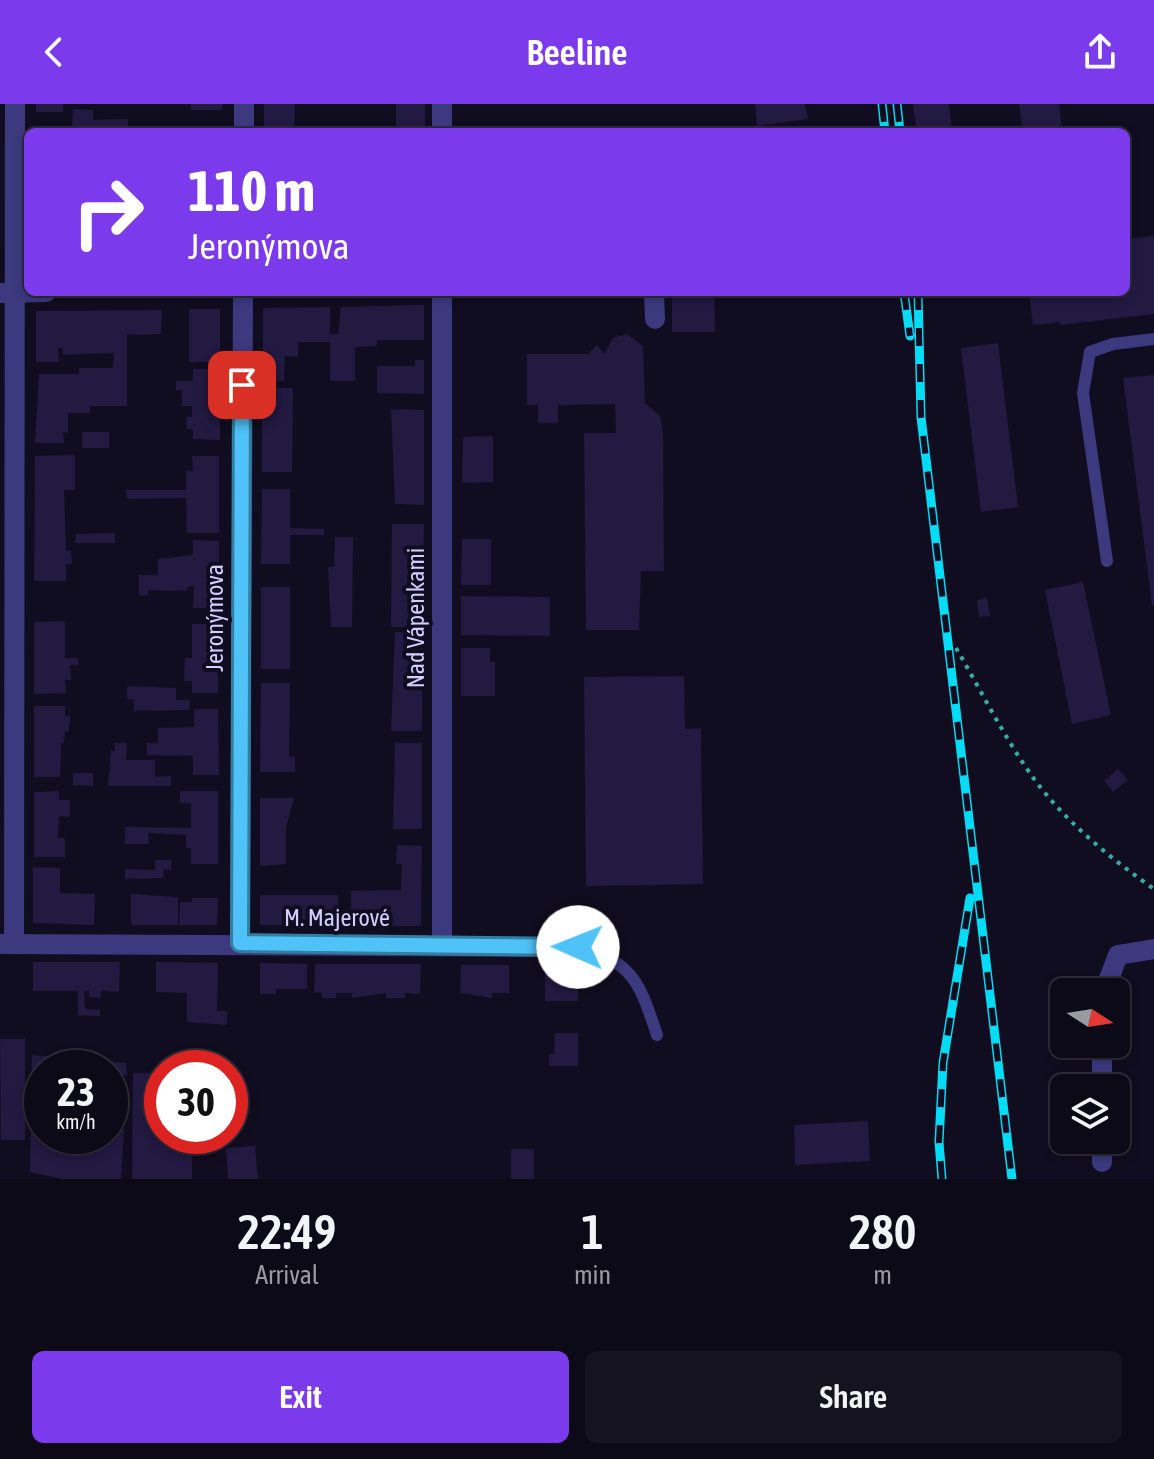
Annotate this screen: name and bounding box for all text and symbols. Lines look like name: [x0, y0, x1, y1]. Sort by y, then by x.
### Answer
icon: back: [32, 30, 76, 74]
icon: share: [1078, 30, 1122, 74]
text: Beeline: [526, 31, 628, 73]
text: 110 m: [188, 159, 315, 223]
icon: right: [56, 160, 160, 264]
text: Jeronýmova: [188, 225, 349, 267]
pin: [208, 351, 276, 419]
icon: arrive: [220, 363, 264, 407]
street label: Nad Vápenkami: [402, 548, 429, 688]
street label: Jeronýmova: [201, 564, 228, 672]
street label: M. Majerové: [284, 904, 390, 931]
position arrow: [536, 905, 620, 989]
north arrow: [1050, 978, 1130, 1058]
map controls: [1050, 978, 1130, 1154]
speed limit sign: 30: [144, 1050, 248, 1154]
text: 23: [57, 1069, 95, 1114]
button: layers: [1050, 1074, 1130, 1154]
text: km/h: [56, 1110, 96, 1133]
text: 22:49: [238, 1204, 336, 1259]
text: 1: [581, 1204, 604, 1259]
text: 280: [849, 1204, 916, 1259]
text: Arrival: [255, 1260, 319, 1290]
text: min: [574, 1260, 611, 1290]
text: m: [873, 1260, 892, 1290]
button: Exit: [32, 1351, 569, 1443]
button: Share: [585, 1351, 1122, 1443]

